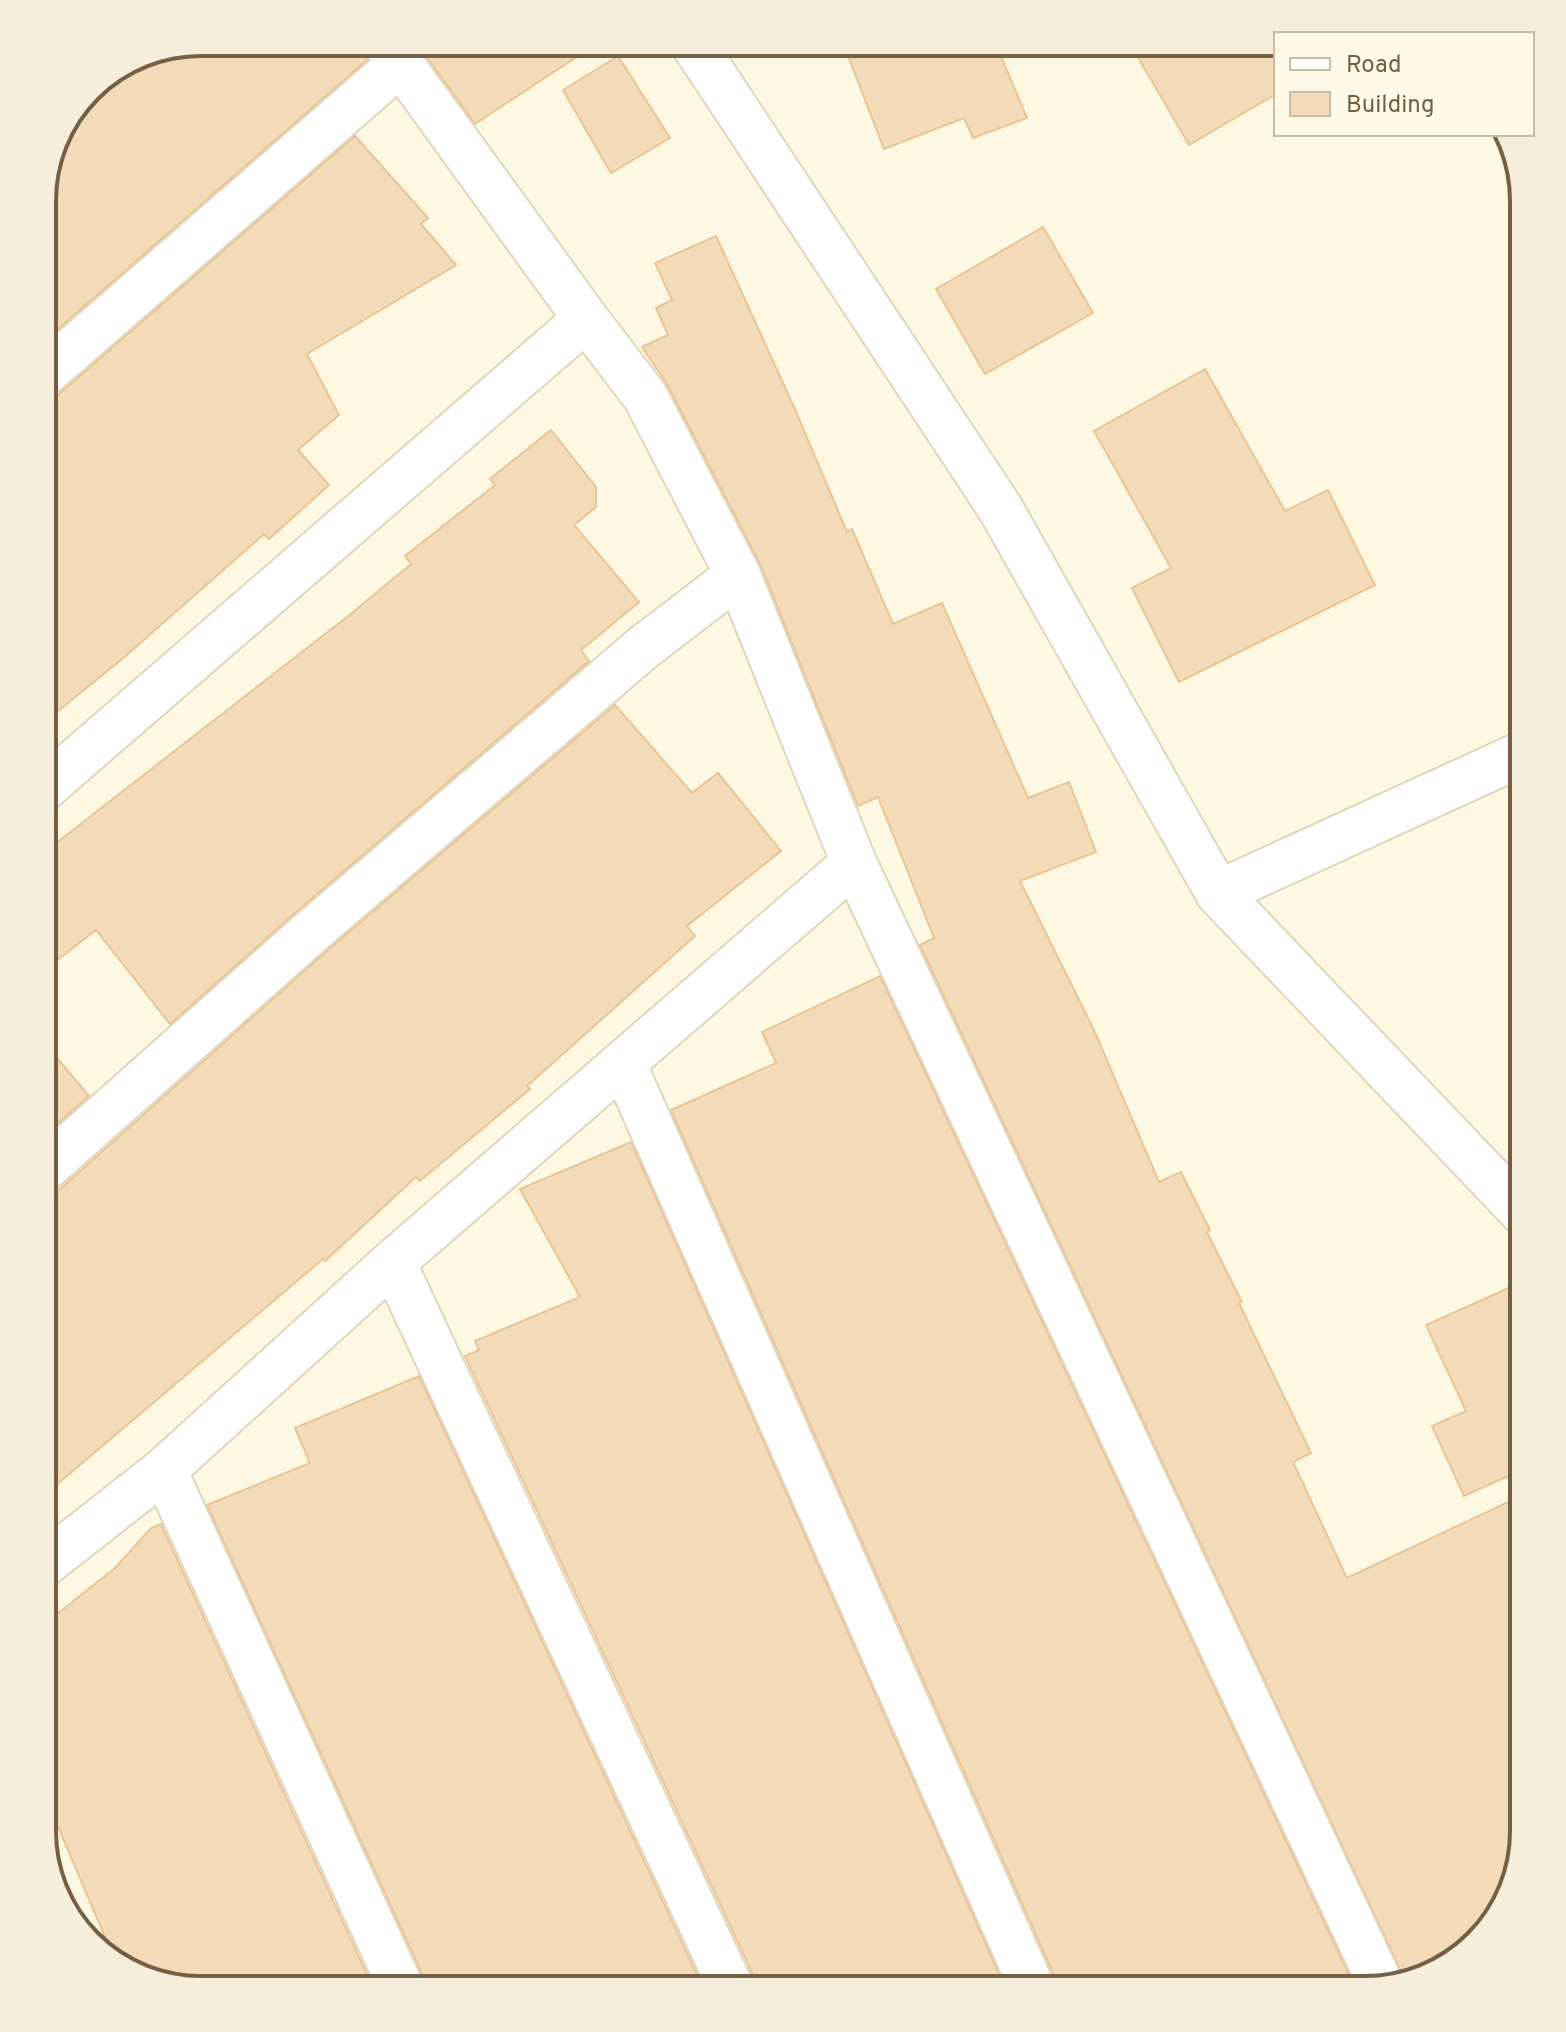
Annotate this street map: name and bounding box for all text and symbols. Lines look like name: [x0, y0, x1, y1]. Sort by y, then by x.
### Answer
legend: [1274, 32, 1534, 136]
text: Road: [1346, 51, 1402, 81]
text: Building: [1346, 91, 1435, 121]

